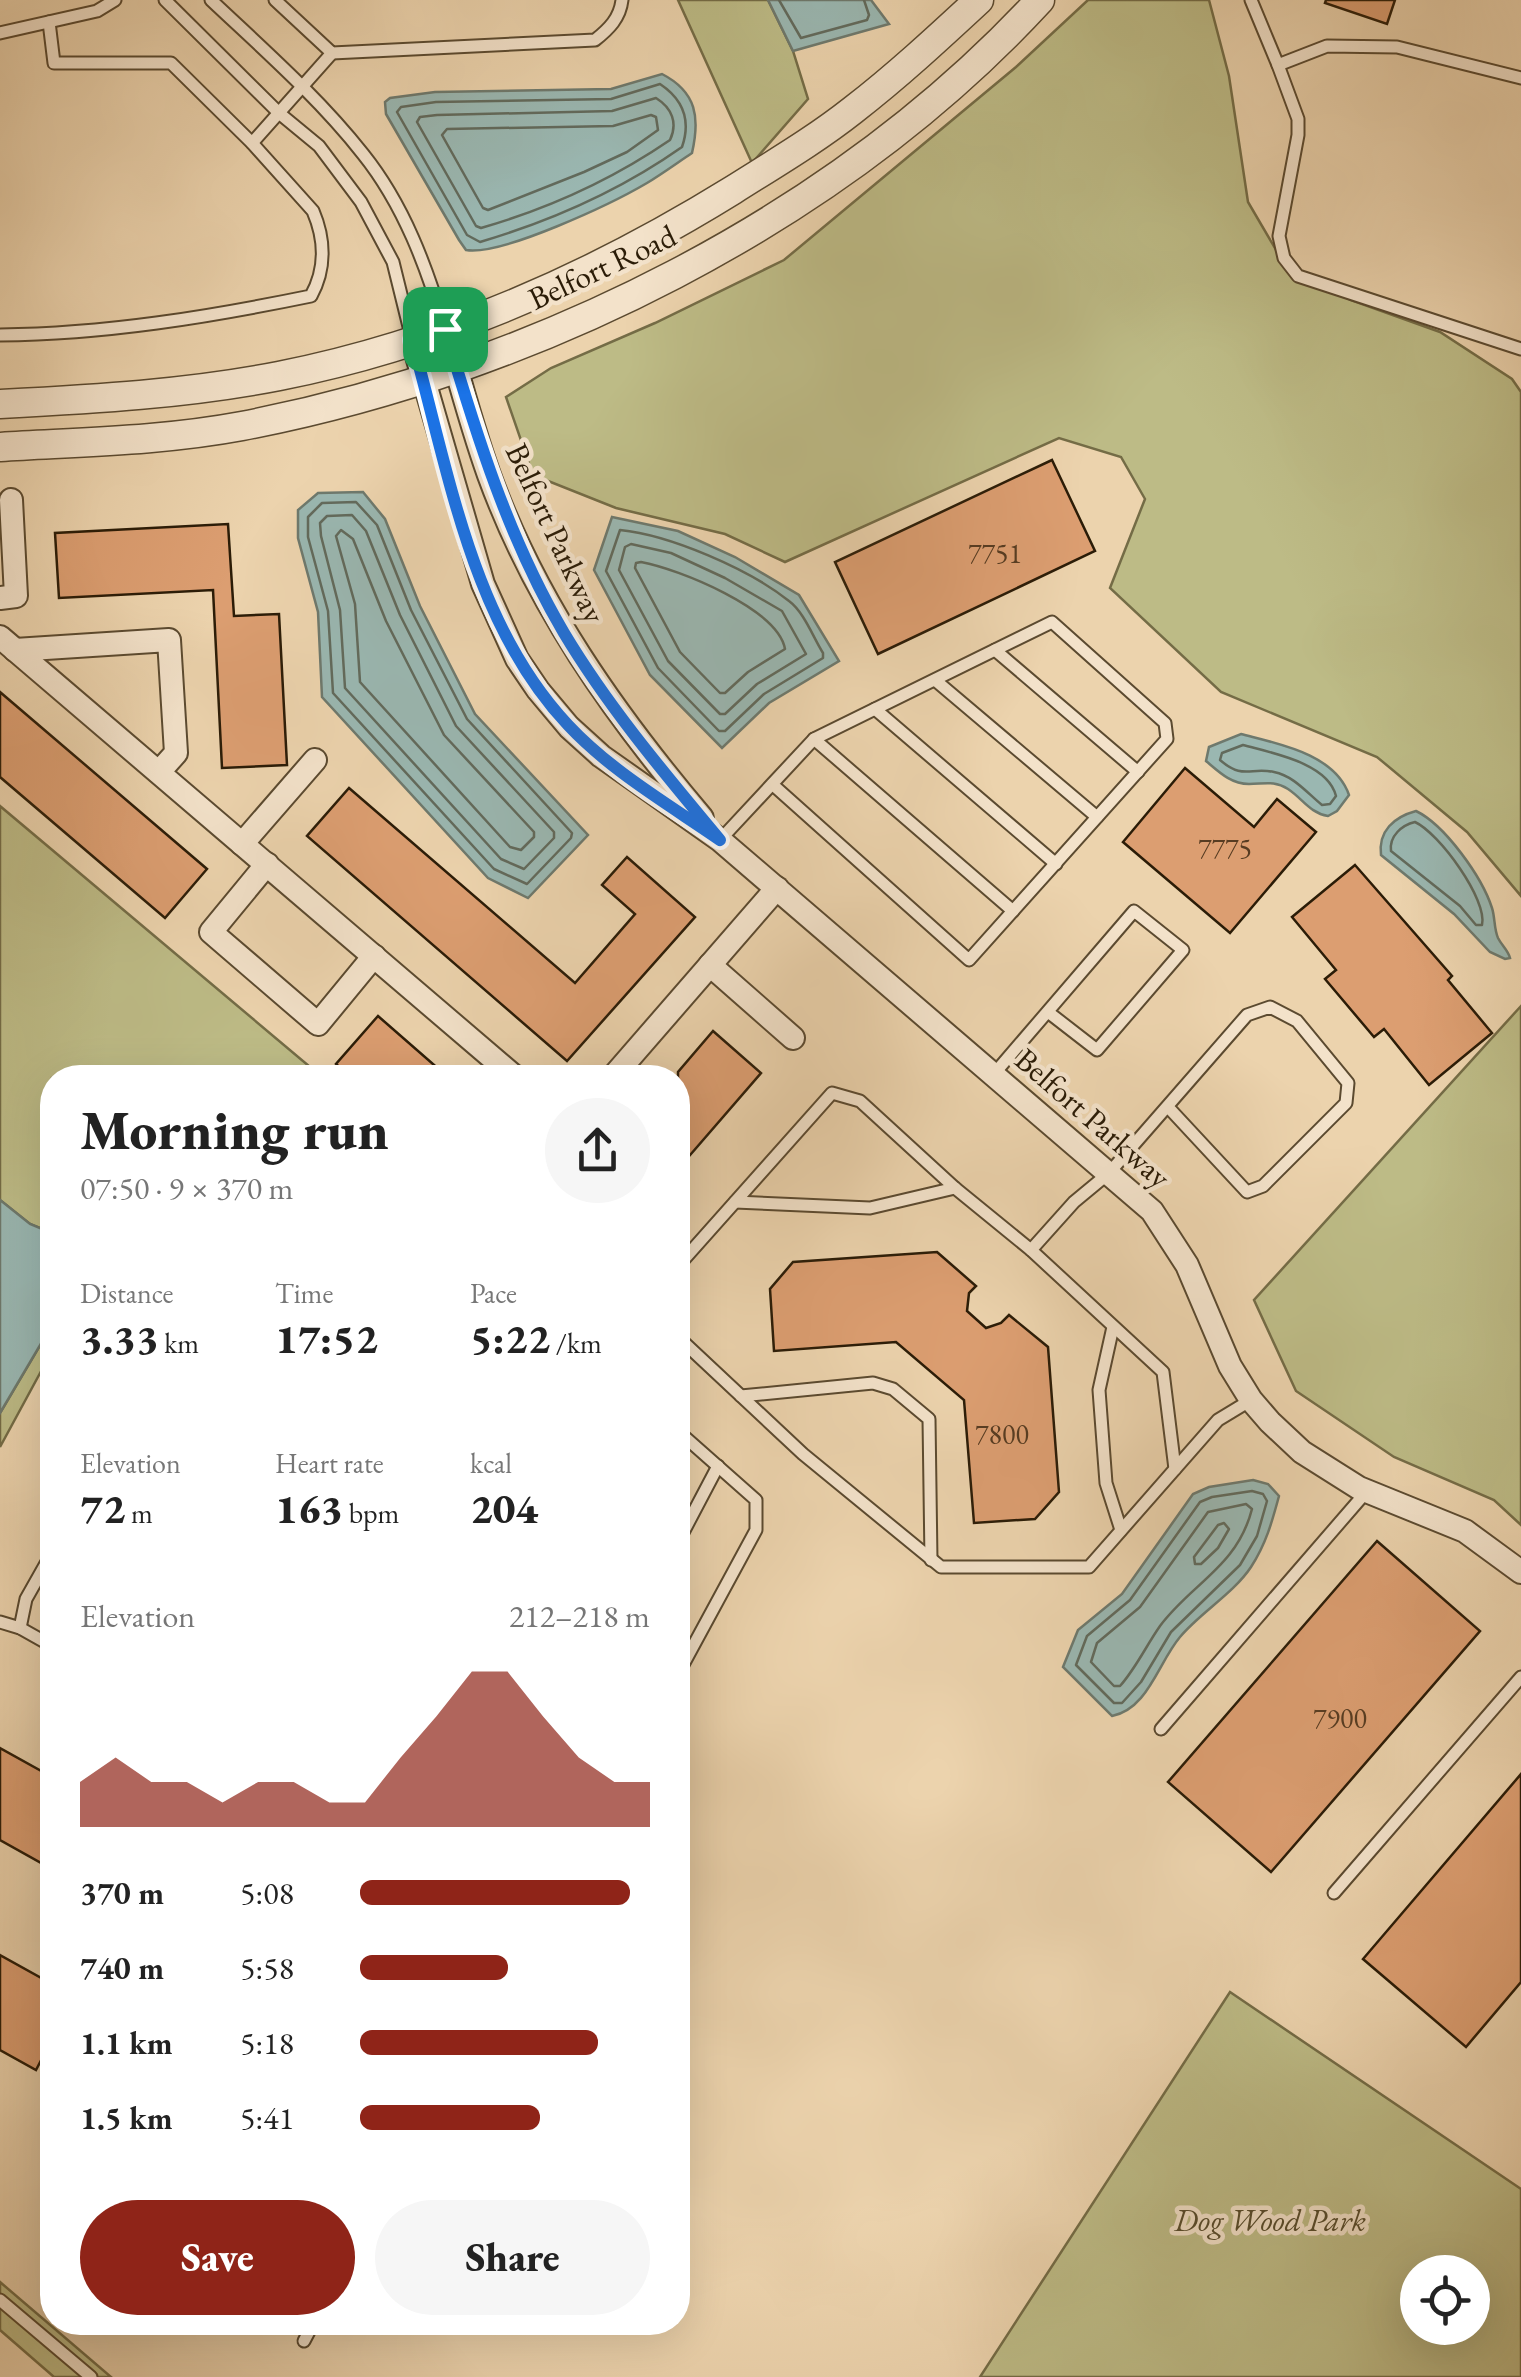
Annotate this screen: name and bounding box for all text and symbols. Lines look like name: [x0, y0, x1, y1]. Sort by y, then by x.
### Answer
street label: Belfort Road: [521, 214, 683, 319]
pin: [403, 287, 488, 372]
icon: arrive: [418, 302, 473, 357]
street label: Belfort Parkway: [496, 436, 616, 631]
house number: 7751: [968, 535, 1022, 571]
house number: 7775: [1198, 830, 1252, 866]
street label: Belfort Parkway: [1006, 1039, 1181, 1198]
text: Morning run: [80, 1094, 389, 1165]
button: share: [545, 1098, 650, 1203]
text: 07:50 · 9 × 370 m: [80, 1167, 293, 1209]
text: Distance: [80, 1275, 174, 1311]
text: Time: [275, 1275, 333, 1311]
text: Pace: [470, 1275, 517, 1311]
text: 3.33: [80, 1311, 159, 1366]
text: 17:52: [275, 1311, 378, 1366]
text: 5:22: [470, 1311, 550, 1366]
text: km: [159, 1325, 199, 1361]
text: /km: [550, 1325, 602, 1361]
house number: 7800: [975, 1416, 1029, 1452]
text: Elevation: [80, 1445, 181, 1481]
text: Heart rate: [275, 1445, 384, 1481]
text: kcal: [470, 1445, 512, 1481]
text: 72: [80, 1481, 125, 1536]
text: 163: [275, 1481, 343, 1536]
text: 204: [470, 1481, 538, 1536]
text: m: [125, 1495, 153, 1531]
text: bpm: [343, 1495, 399, 1531]
text: Elevation: [80, 1595, 195, 1637]
text: 212–218 m: [509, 1595, 650, 1637]
house number: 7900: [1313, 1700, 1367, 1736]
text: 370 m: [80, 1872, 164, 1914]
text: 5:08: [240, 1872, 294, 1914]
text: 740 m: [80, 1947, 164, 1989]
text: 5:58: [240, 1947, 294, 1989]
text: 1.1 km: [80, 2022, 173, 2064]
text: 5:18: [240, 2022, 294, 2064]
text: 1.5 km: [80, 2097, 173, 2139]
text: 5:41: [240, 2097, 294, 2139]
park label: Dog Wood Park: [1173, 2199, 1367, 2241]
button: Save: [80, 2200, 355, 2315]
button: Share: [375, 2200, 650, 2315]
map controls: [1400, 2255, 1490, 2345]
button: locate: [1400, 2255, 1490, 2345]

